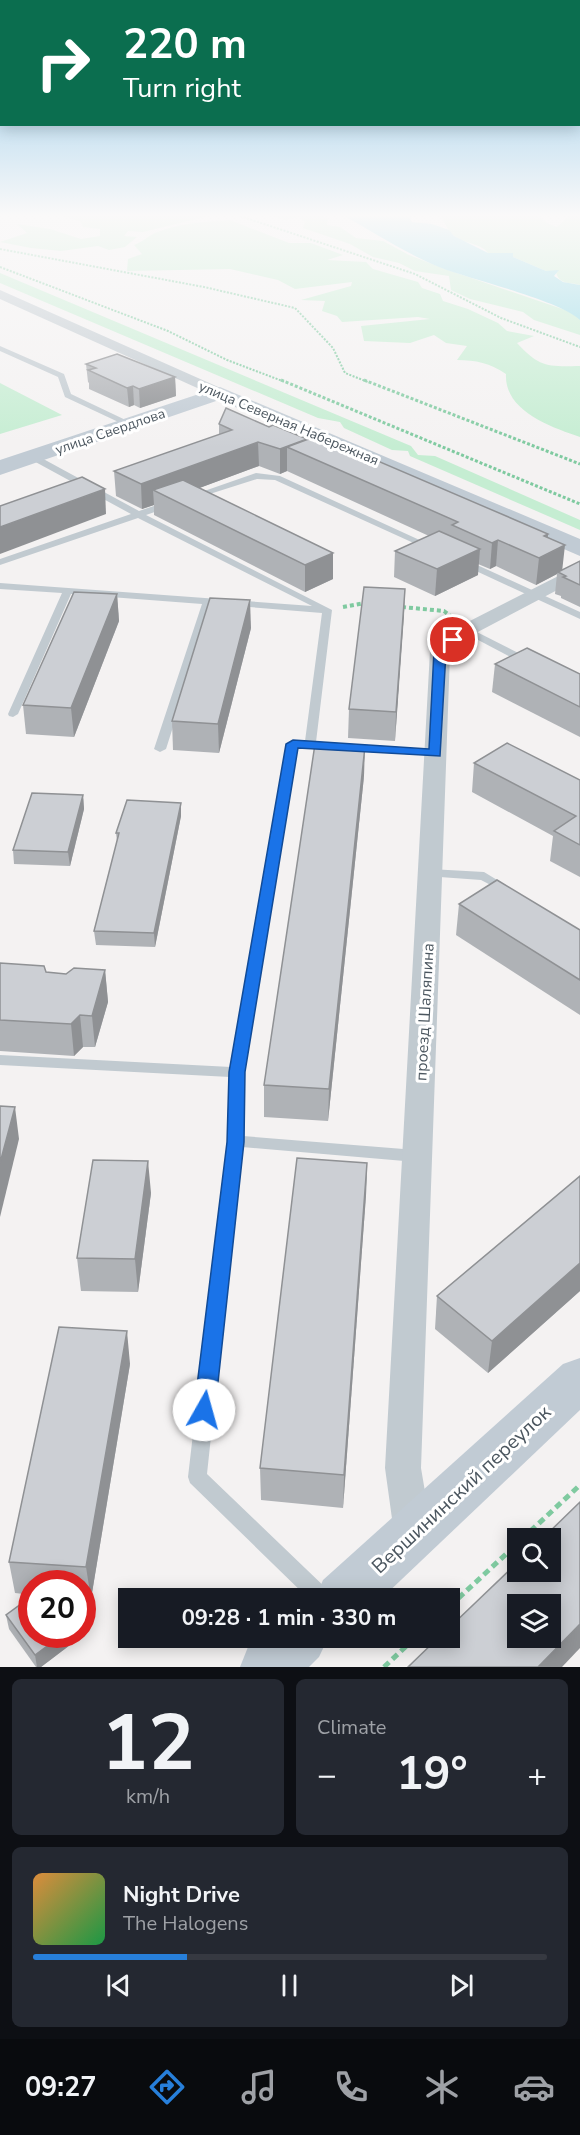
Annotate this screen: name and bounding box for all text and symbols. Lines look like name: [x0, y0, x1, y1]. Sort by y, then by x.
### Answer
text: 220 m: [123, 16, 247, 73]
icon: right: [24, 24, 102, 102]
text: Turn right: [123, 70, 241, 107]
street label: улица Северная Набережная: [196, 377, 382, 470]
street label: улица Свердлова: [53, 404, 168, 459]
pin: [427, 614, 478, 665]
icon: arrive: [436, 623, 469, 656]
street label: проезд Шаляпина: [410, 942, 440, 1082]
position arrow: [172, 1378, 236, 1442]
street label: Вершининский переулок: [366, 1399, 557, 1580]
map controls: [507, 1528, 561, 1648]
button: search: [507, 1528, 561, 1582]
speed limit sign: 20: [18, 1570, 96, 1648]
button: layers: [507, 1594, 561, 1648]
text: 09:28 · 1 min · 330 m: [182, 1603, 396, 1633]
text: 12: [101, 1690, 195, 1797]
text: Climate: [317, 1714, 386, 1741]
text: 19°: [396, 1744, 468, 1805]
text: −: [317, 1753, 337, 1798]
text: +: [527, 1753, 547, 1798]
text: km/h: [126, 1783, 170, 1810]
text: Night Drive: [123, 1880, 240, 1910]
text: The Halogens: [123, 1910, 248, 1937]
icon: previous: [102, 1969, 135, 2002]
icon: pause: [273, 1969, 306, 2002]
icon: next: [445, 1969, 478, 2002]
icon: directions: [146, 2066, 188, 2108]
icon: music: [238, 2066, 280, 2108]
icon: phone: [330, 2066, 372, 2108]
icon: climate: [421, 2066, 463, 2108]
icon: car: [513, 2066, 555, 2108]
text: 09:27: [25, 2069, 96, 2106]

